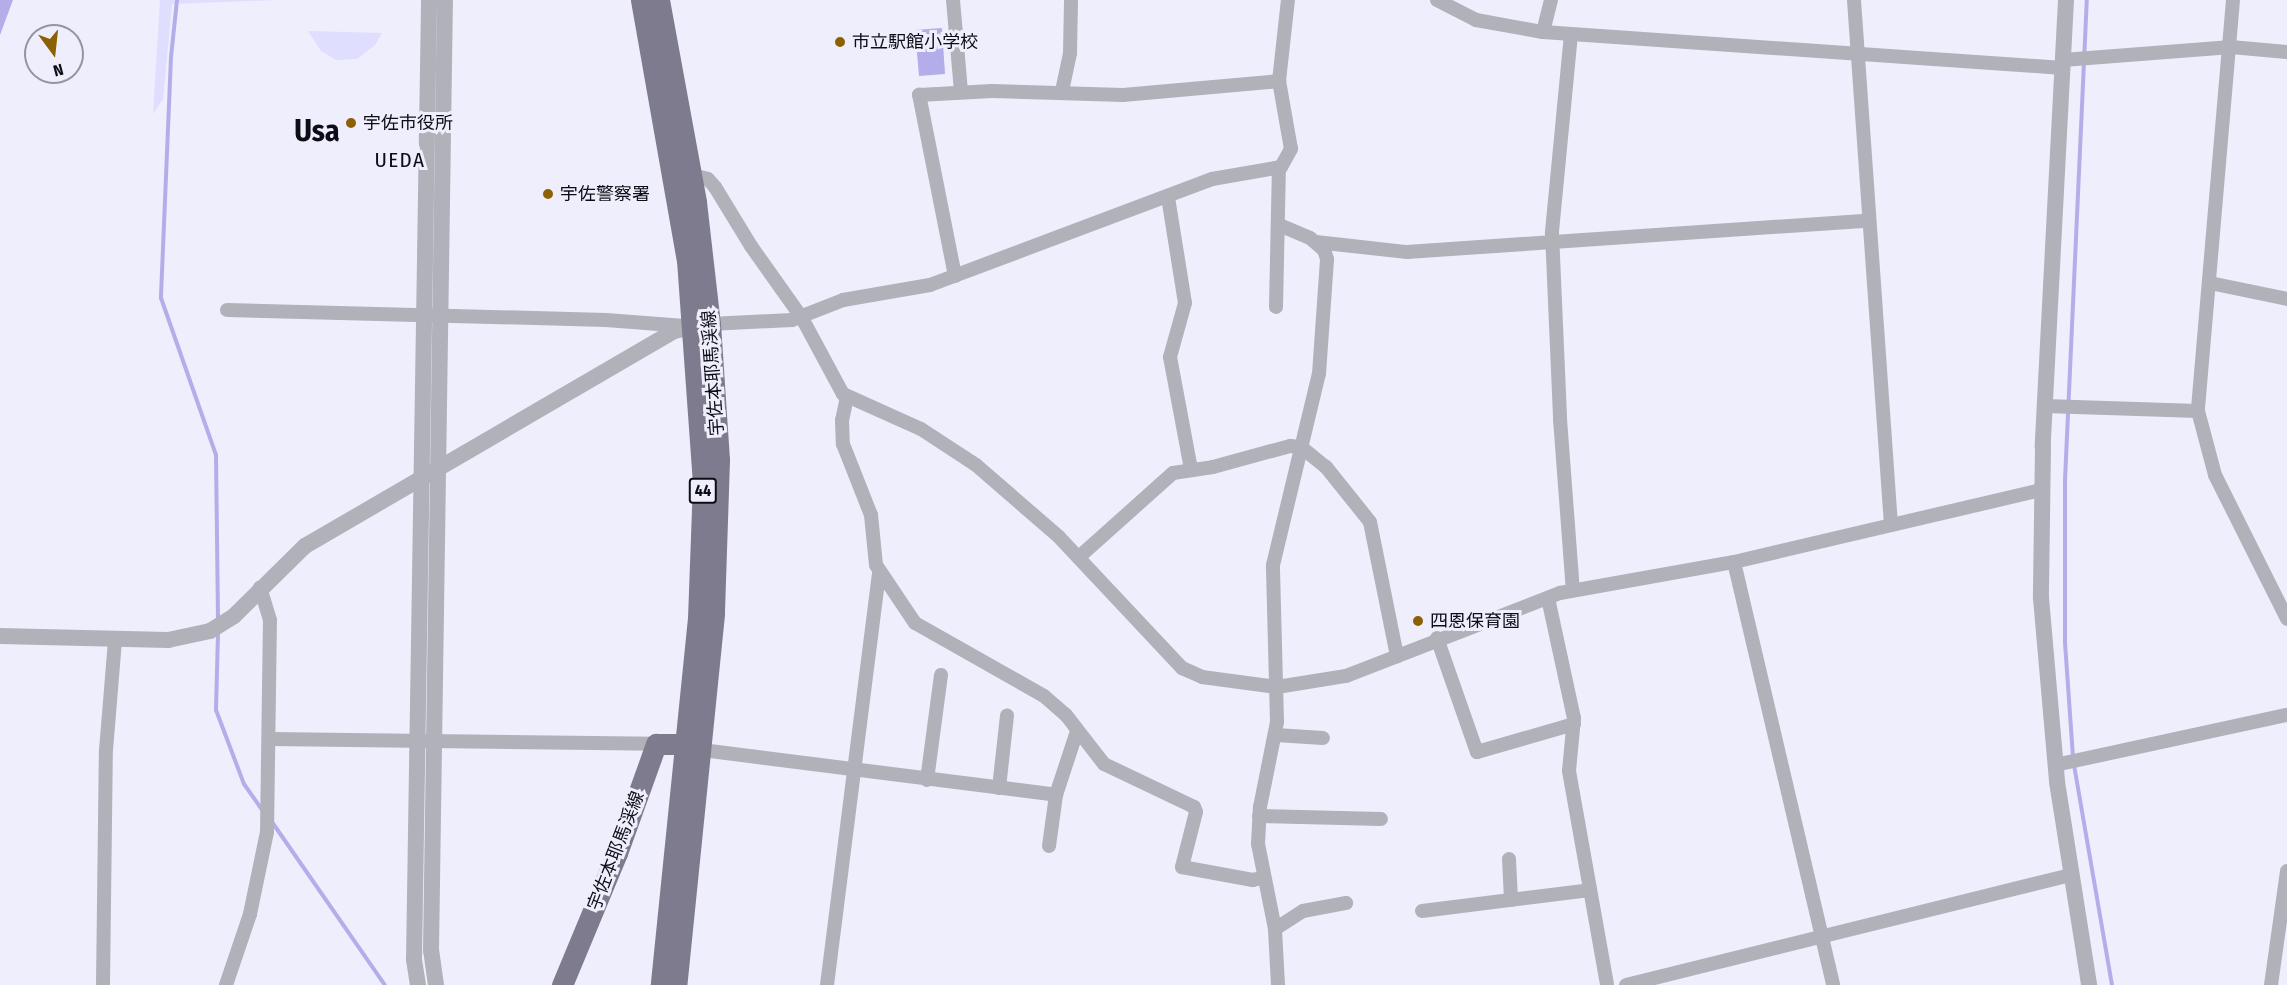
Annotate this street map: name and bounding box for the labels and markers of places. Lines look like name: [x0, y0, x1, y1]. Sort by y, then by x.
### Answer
place label: 市立駅館小学校: [852, 31, 978, 53]
marker: 市立駅館小学校: [833, 35, 847, 49]
place label: 宇佐市役所: [363, 112, 453, 134]
marker: 宇佐市役所: [344, 116, 358, 130]
place label: 宇佐警察署: [560, 183, 650, 205]
marker: 宇佐警察署: [541, 187, 555, 201]
place label: 四恩保育園: [1430, 610, 1520, 632]
marker: 四恩保育園: [1411, 614, 1425, 628]

